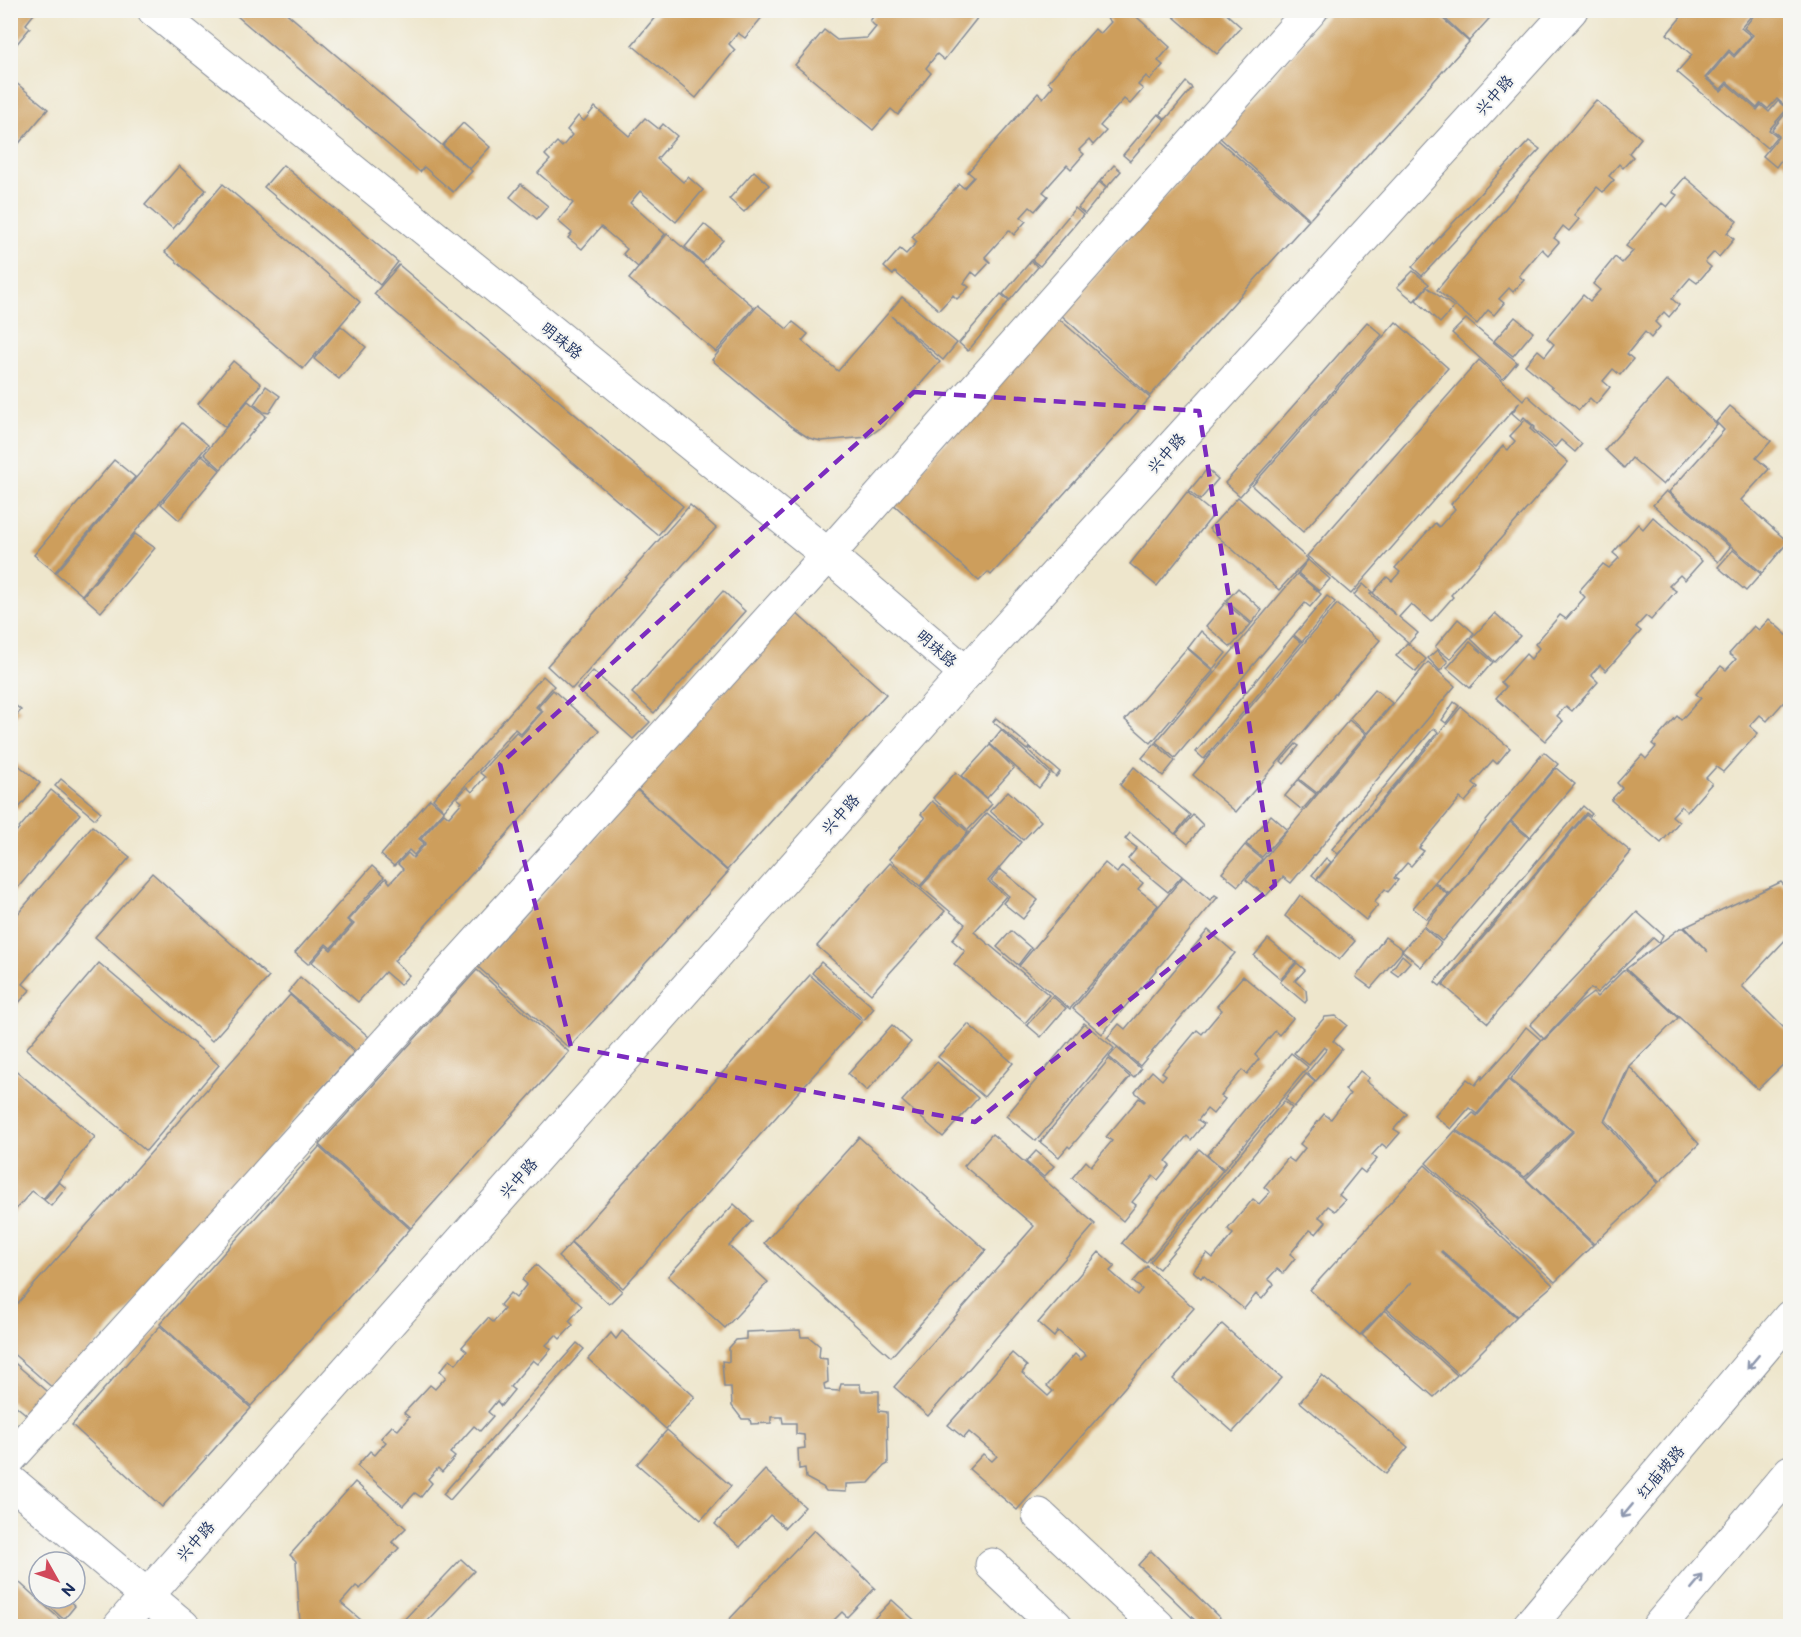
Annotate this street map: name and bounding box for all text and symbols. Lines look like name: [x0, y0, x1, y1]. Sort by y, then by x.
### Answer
street label: 兴中路: [1472, 72, 1518, 120]
street label: 明珠路: [536, 319, 586, 364]
street label: 兴中路: [1144, 430, 1190, 478]
street label: 明珠路: [912, 626, 960, 672]
street label: 兴中路: [818, 791, 864, 839]
street label: 兴中路: [496, 1155, 542, 1203]
one-way arrow: [1746, 1354, 1760, 1369]
street label: 红庙坡路: [1633, 1442, 1689, 1504]
one-way arrow: [1620, 1503, 1634, 1518]
street label: 兴中路: [173, 1518, 219, 1566]
north arrow: [27, 1550, 87, 1610]
one-way arrow: [1690, 1575, 1704, 1590]
text: N: [56, 1578, 78, 1599]

